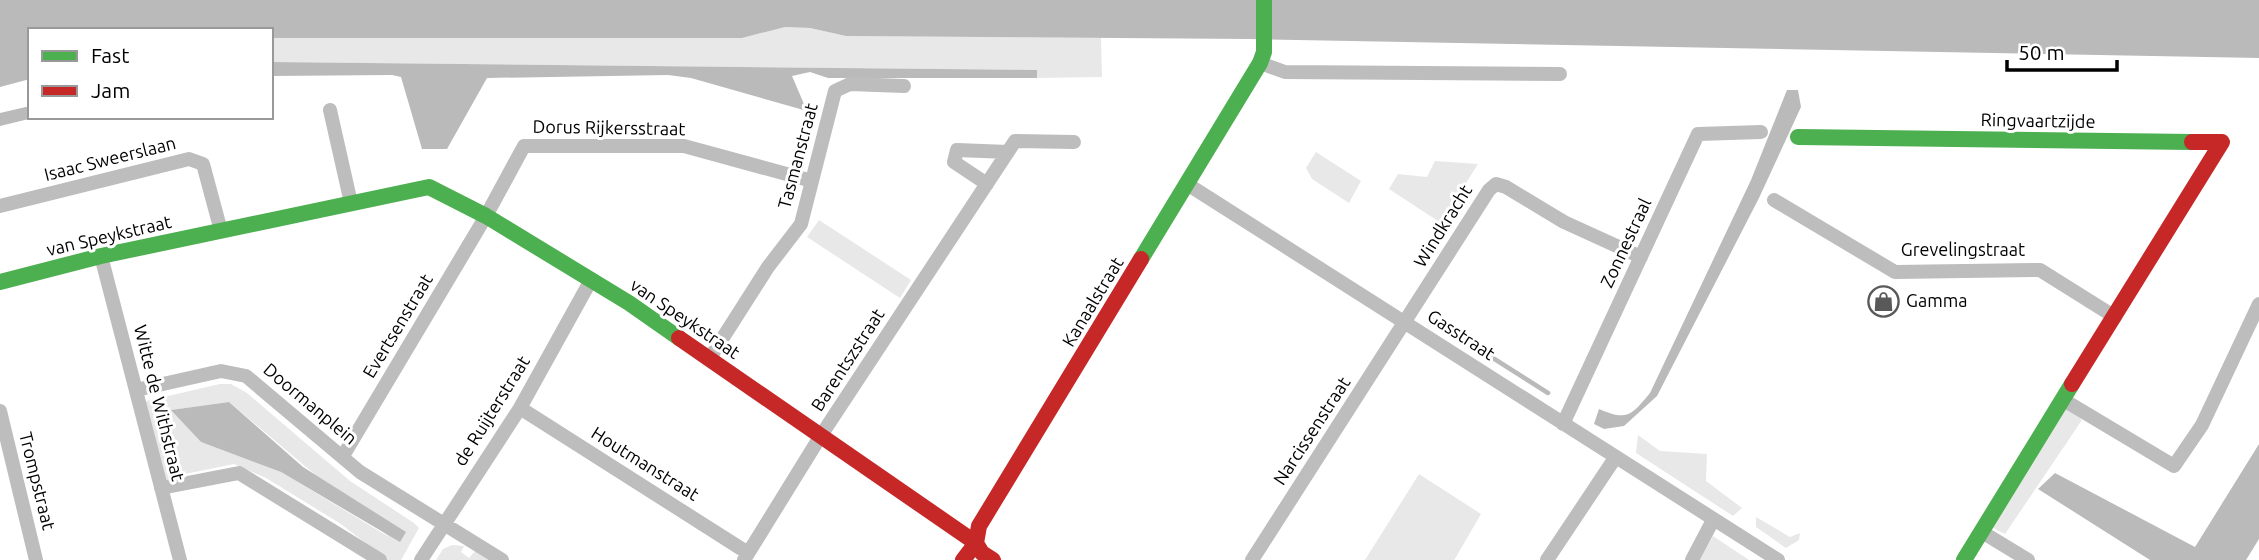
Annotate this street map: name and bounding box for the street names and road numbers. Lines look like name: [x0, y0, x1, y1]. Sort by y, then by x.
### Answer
street label: Tasmanstraat: [773, 101, 821, 211]
street label: Ringvaartzijde: [1980, 109, 2096, 131]
street label: Dorus Rijkersstraat: [532, 116, 686, 138]
street label: Isaac Sweerslaan: [42, 132, 178, 184]
street label: Windkracht: [1409, 181, 1475, 270]
street label: Zonnestraal: [1596, 195, 1655, 290]
street label: van Speykstraat: [44, 211, 173, 259]
street label: Grevelingstraat: [1901, 239, 2025, 259]
street label: Kanaalstraat: [1058, 253, 1127, 350]
street label: Evertsenstraat: [358, 270, 436, 381]
street label: van Speykstraat: [627, 274, 744, 362]
street label: Barentszstraat: [807, 304, 888, 414]
street label: Gasstraat: [1424, 305, 1499, 363]
street label: Witte de Withstraat: [131, 323, 189, 483]
street label: de Ruijterstraat: [449, 352, 533, 469]
street label: Doormanplein: [260, 358, 361, 448]
street label: Narcissenstraat: [1269, 373, 1354, 488]
street label: Houtmanstraat: [588, 422, 703, 504]
street label: Trompstraat: [16, 430, 60, 532]

